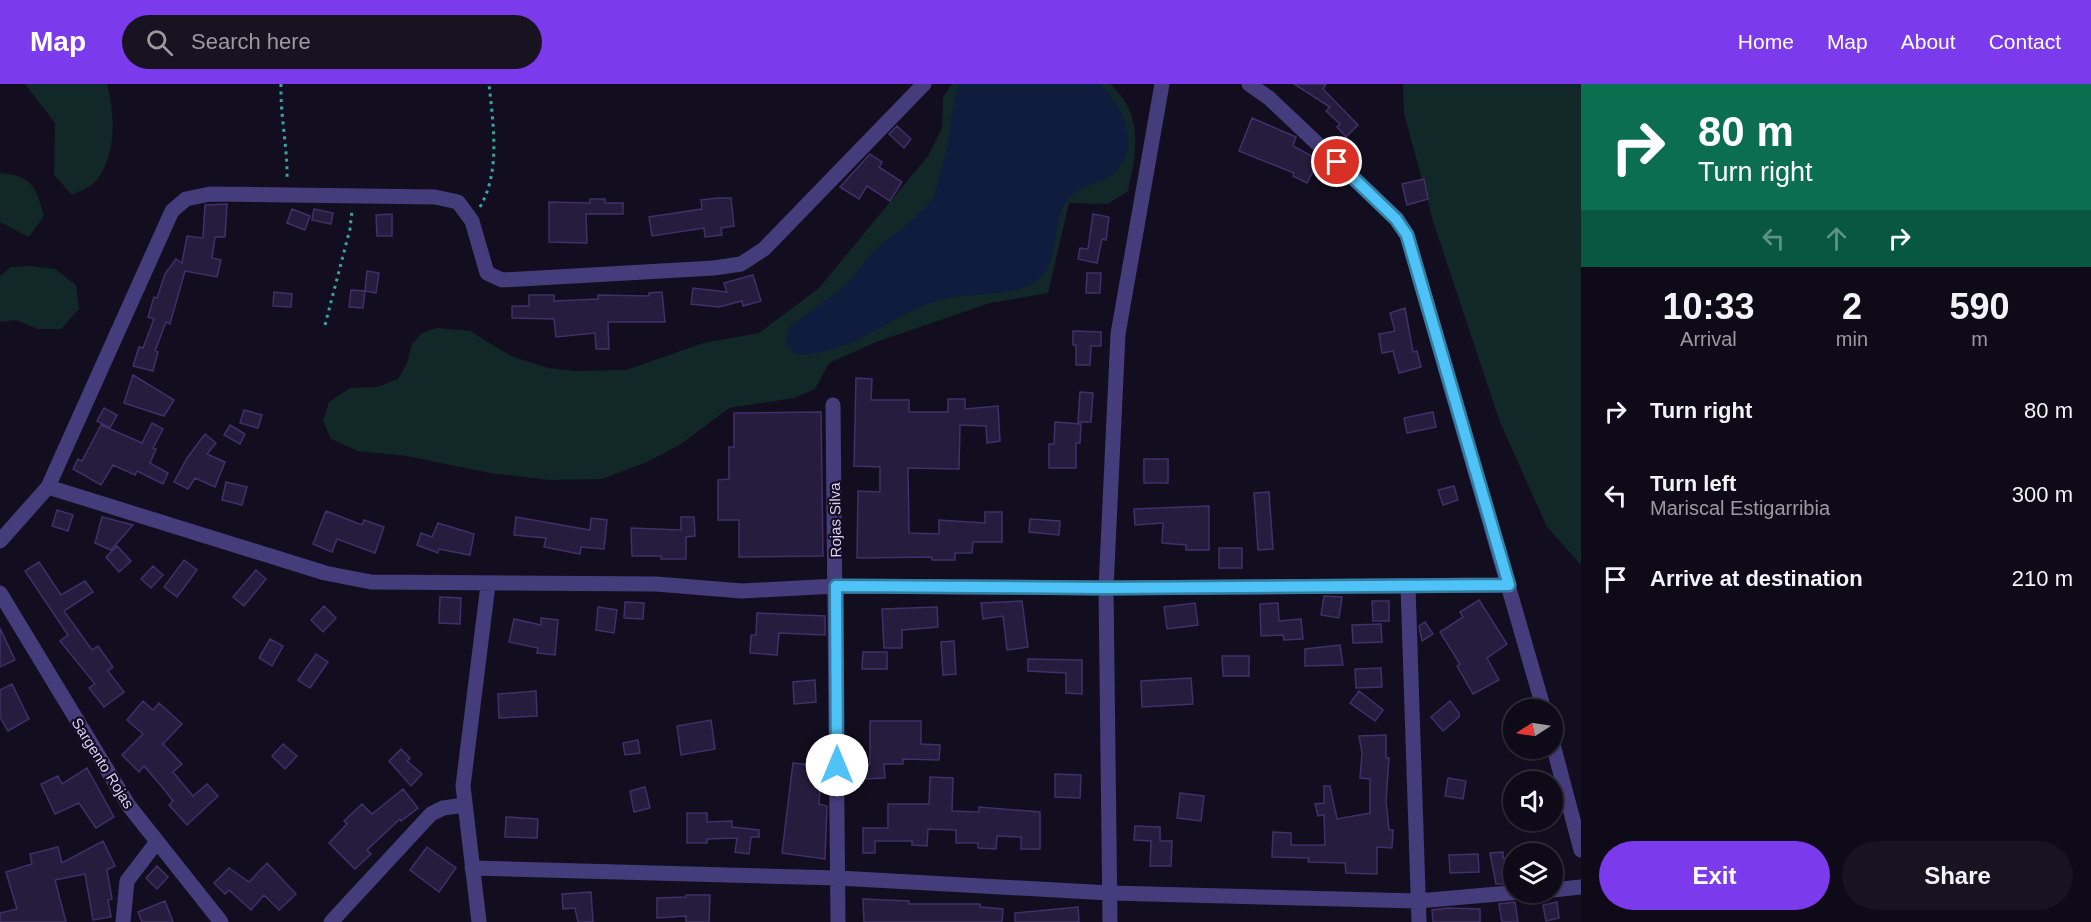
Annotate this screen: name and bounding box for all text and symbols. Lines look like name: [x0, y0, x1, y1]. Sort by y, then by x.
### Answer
search box: [122, 15, 542, 69]
text: Map: [30, 26, 86, 57]
icon: search: [143, 26, 176, 59]
text: Search here: [191, 29, 311, 54]
text: Home: [1738, 30, 1794, 53]
text: Map: [1827, 30, 1868, 53]
text: About: [1901, 30, 1956, 53]
text: Contact: [1989, 30, 2061, 53]
icon: right: [1599, 108, 1677, 186]
text: 80 m: [1698, 108, 1794, 155]
pin: [1311, 136, 1362, 187]
icon: arrive: [1320, 145, 1353, 178]
text: Turn right: [1698, 157, 1813, 187]
icon: left: [1757, 222, 1790, 255]
icon: ahead: [1820, 222, 1853, 255]
icon: right: [1883, 222, 1916, 255]
text: 10:33: [1662, 286, 1754, 327]
text: 2: [1842, 286, 1862, 327]
text: 590: [1949, 286, 2010, 327]
text: Arrival: [1680, 328, 1737, 350]
text: min: [1836, 328, 1868, 350]
text: m: [1971, 328, 1988, 350]
icon: right: [1599, 395, 1632, 428]
text: Turn right: [1650, 398, 1752, 423]
text: 80 m: [2024, 398, 2073, 423]
text: Turn left: [1650, 471, 1736, 496]
icon: left: [1599, 479, 1632, 512]
street label: Rojas Silva: [826, 482, 844, 558]
text: 300 m: [2012, 482, 2073, 507]
text: Mariscal Estigarribia: [1650, 497, 1830, 519]
icon: arrive: [1599, 563, 1632, 596]
text: Arrive at destination: [1650, 566, 1863, 591]
text: 210 m: [2012, 566, 2073, 591]
north arrow: [1503, 699, 1563, 759]
map controls: [1503, 699, 1563, 903]
street label: Sargento Rojas: [68, 715, 138, 811]
position arrow: [805, 733, 869, 797]
button: sound: [1503, 771, 1563, 831]
button: Exit: [1599, 841, 1830, 910]
button: Share: [1842, 841, 2073, 910]
button: layers: [1503, 843, 1563, 903]

